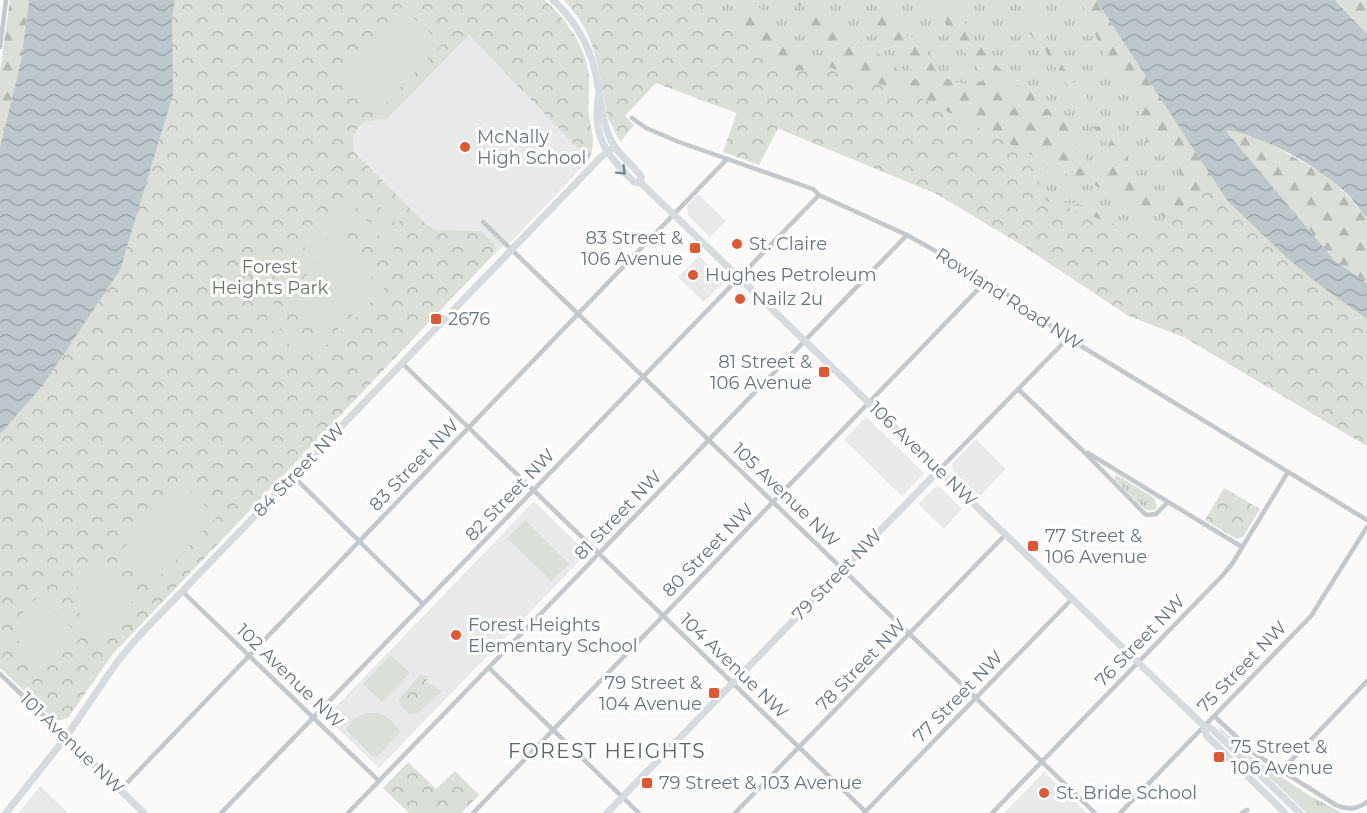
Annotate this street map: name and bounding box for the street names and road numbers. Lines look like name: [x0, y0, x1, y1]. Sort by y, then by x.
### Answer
street label: Rowland Road NW: [931, 243, 1087, 355]
street label: 106 Avenue NW: [865, 397, 981, 511]
street label: 83 Street NW: [364, 414, 464, 516]
street label: 84 Street NW: [249, 419, 349, 521]
street label: 105 Avenue NW: [728, 438, 844, 552]
street label: 82 Street NW: [460, 444, 560, 546]
street label: 81 Street NW: [570, 466, 666, 564]
street label: 80 Street NW: [658, 499, 758, 601]
street label: 79 Street NW: [787, 524, 887, 626]
street label: 76 Street NW: [1091, 590, 1189, 692]
street label: 104 Avenue NW: [675, 609, 793, 723]
street label: 78 Street NW: [811, 614, 911, 716]
street label: 75 Street NW: [1193, 617, 1291, 717]
street label: 102 Avenue NW: [232, 619, 348, 733]
street label: 77 Street NW: [909, 646, 1007, 748]
street label: 101 Avenue NW: [15, 688, 129, 798]

